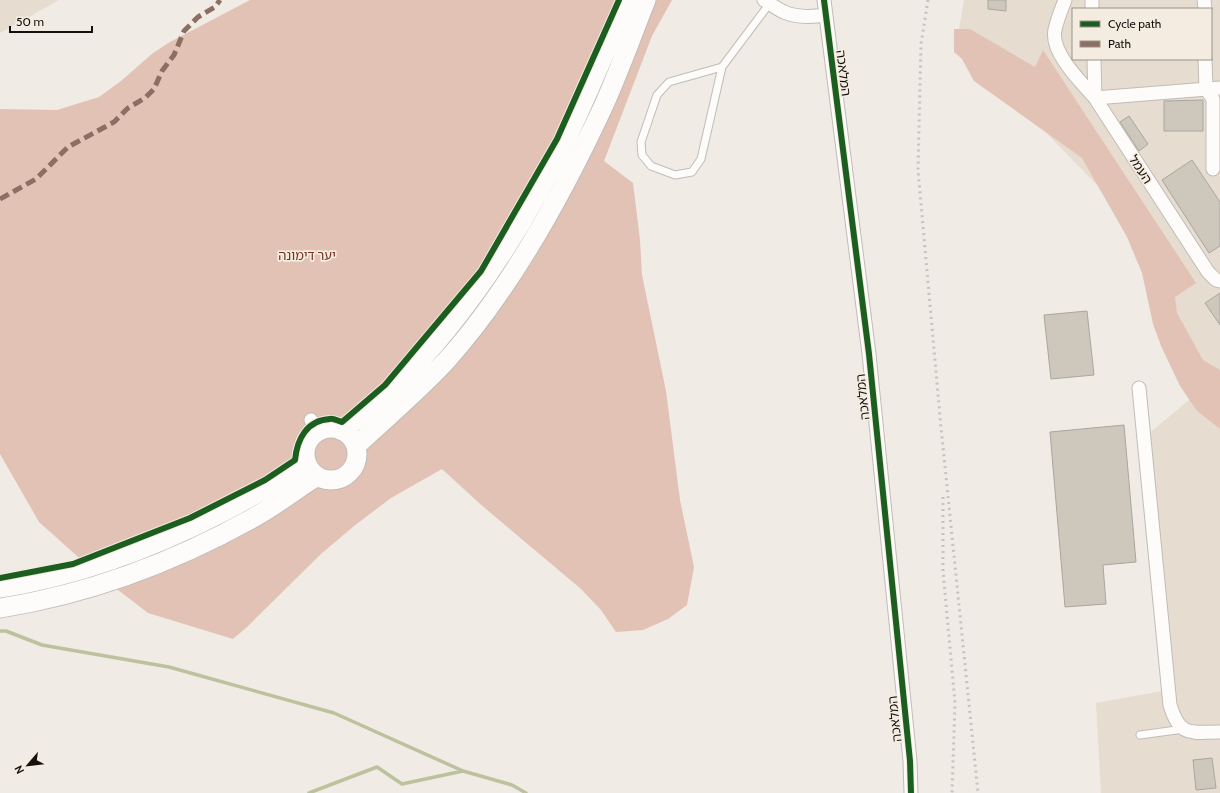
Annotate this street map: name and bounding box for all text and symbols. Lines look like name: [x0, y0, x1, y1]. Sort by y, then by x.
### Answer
scale bar: [10, 8, 92, 34]
legend: [1072, 8, 1212, 60]
text: 50 m: [16, 14, 44, 29]
text: Cycle path: [1108, 16, 1161, 31]
text: Path: [1108, 36, 1131, 51]
street label: המלאכה: [833, 49, 855, 97]
street label: העמל: [1126, 152, 1156, 186]
park label: יער דימונה: [278, 247, 336, 263]
street label: המלאכה: [852, 373, 872, 421]
street label: המלאכה: [884, 695, 904, 743]
north arrow: [8, 745, 48, 785]
text: N: [11, 763, 27, 776]

